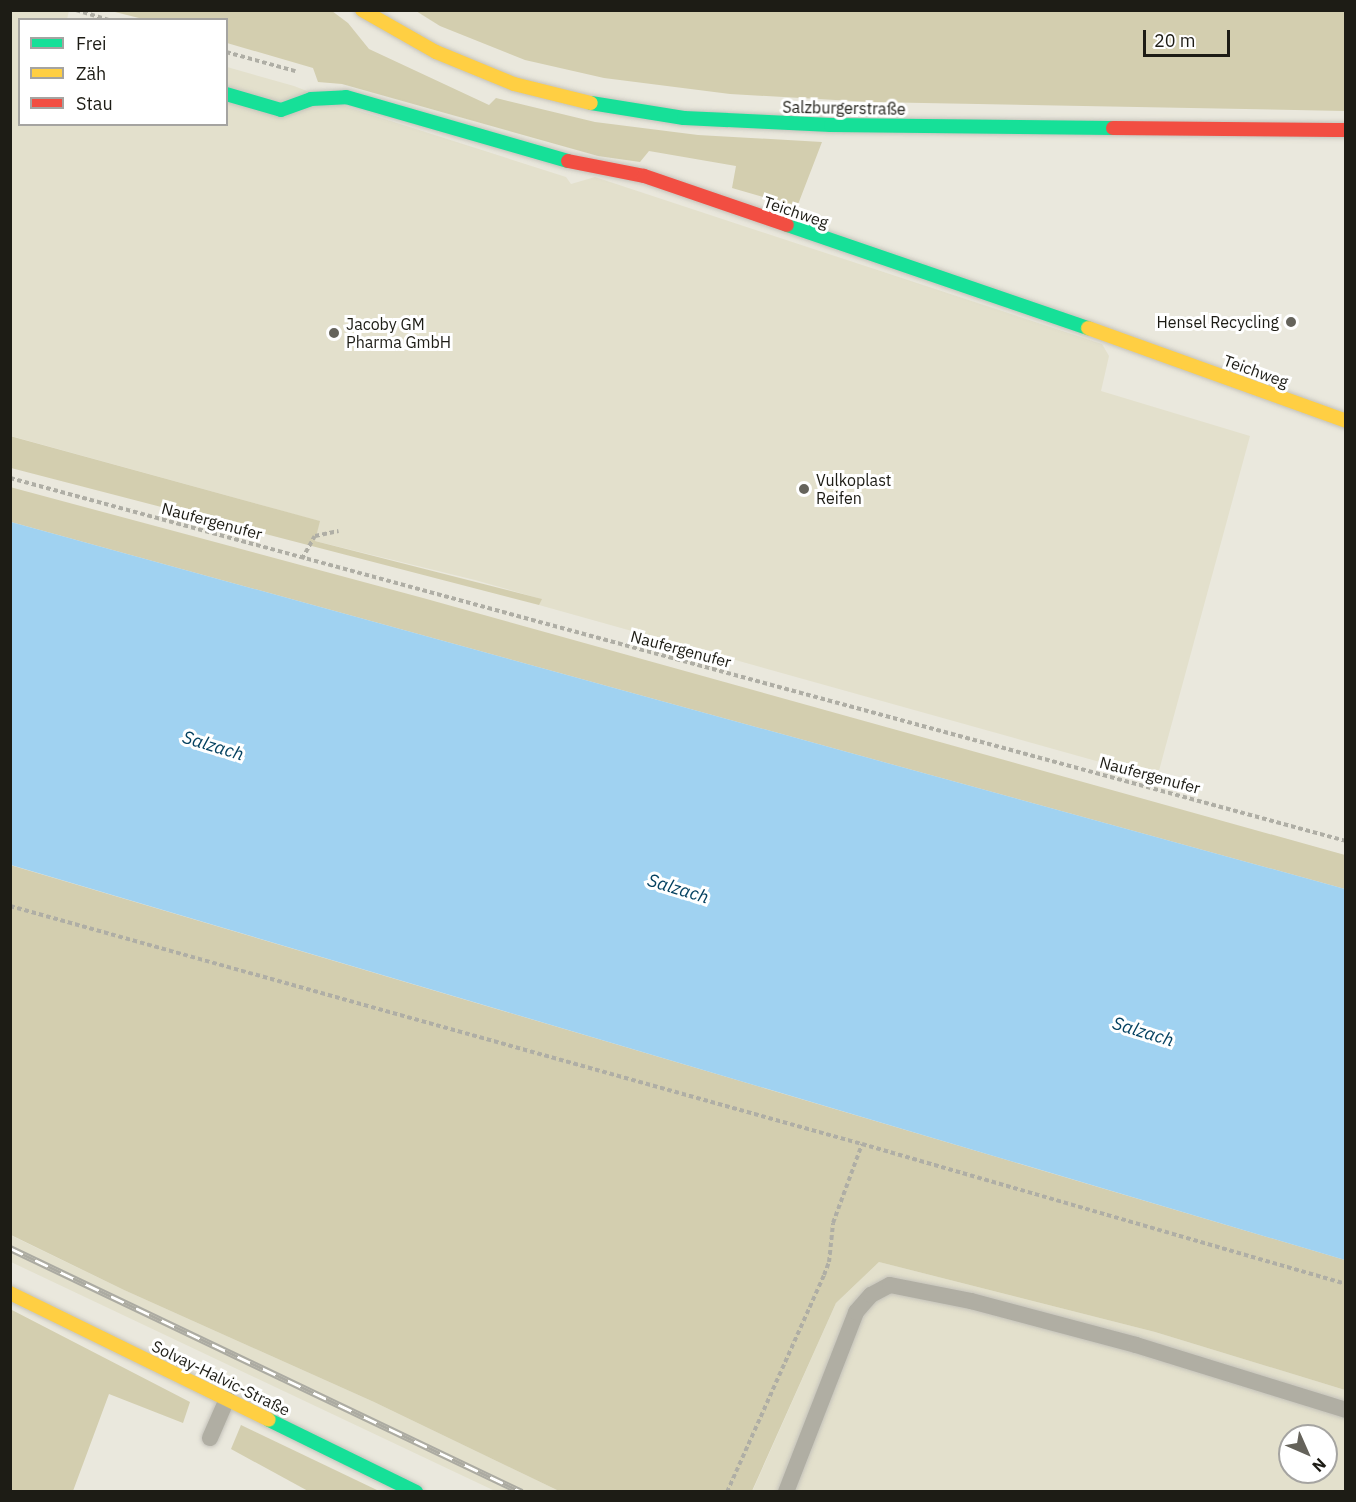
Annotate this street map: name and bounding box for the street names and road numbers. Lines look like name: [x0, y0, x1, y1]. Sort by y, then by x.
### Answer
street label: Salzburgerstraße: [782, 97, 906, 119]
street label: Teichweg: [761, 192, 831, 232]
street label: Teichweg: [1221, 350, 1291, 392]
street label: Naufergenufer: [160, 498, 264, 544]
street label: Naufergenufer: [629, 626, 733, 672]
street label: Naufergenufer: [1098, 752, 1202, 798]
street label: Solvay-Halvic-Straße: [149, 1336, 293, 1420]

